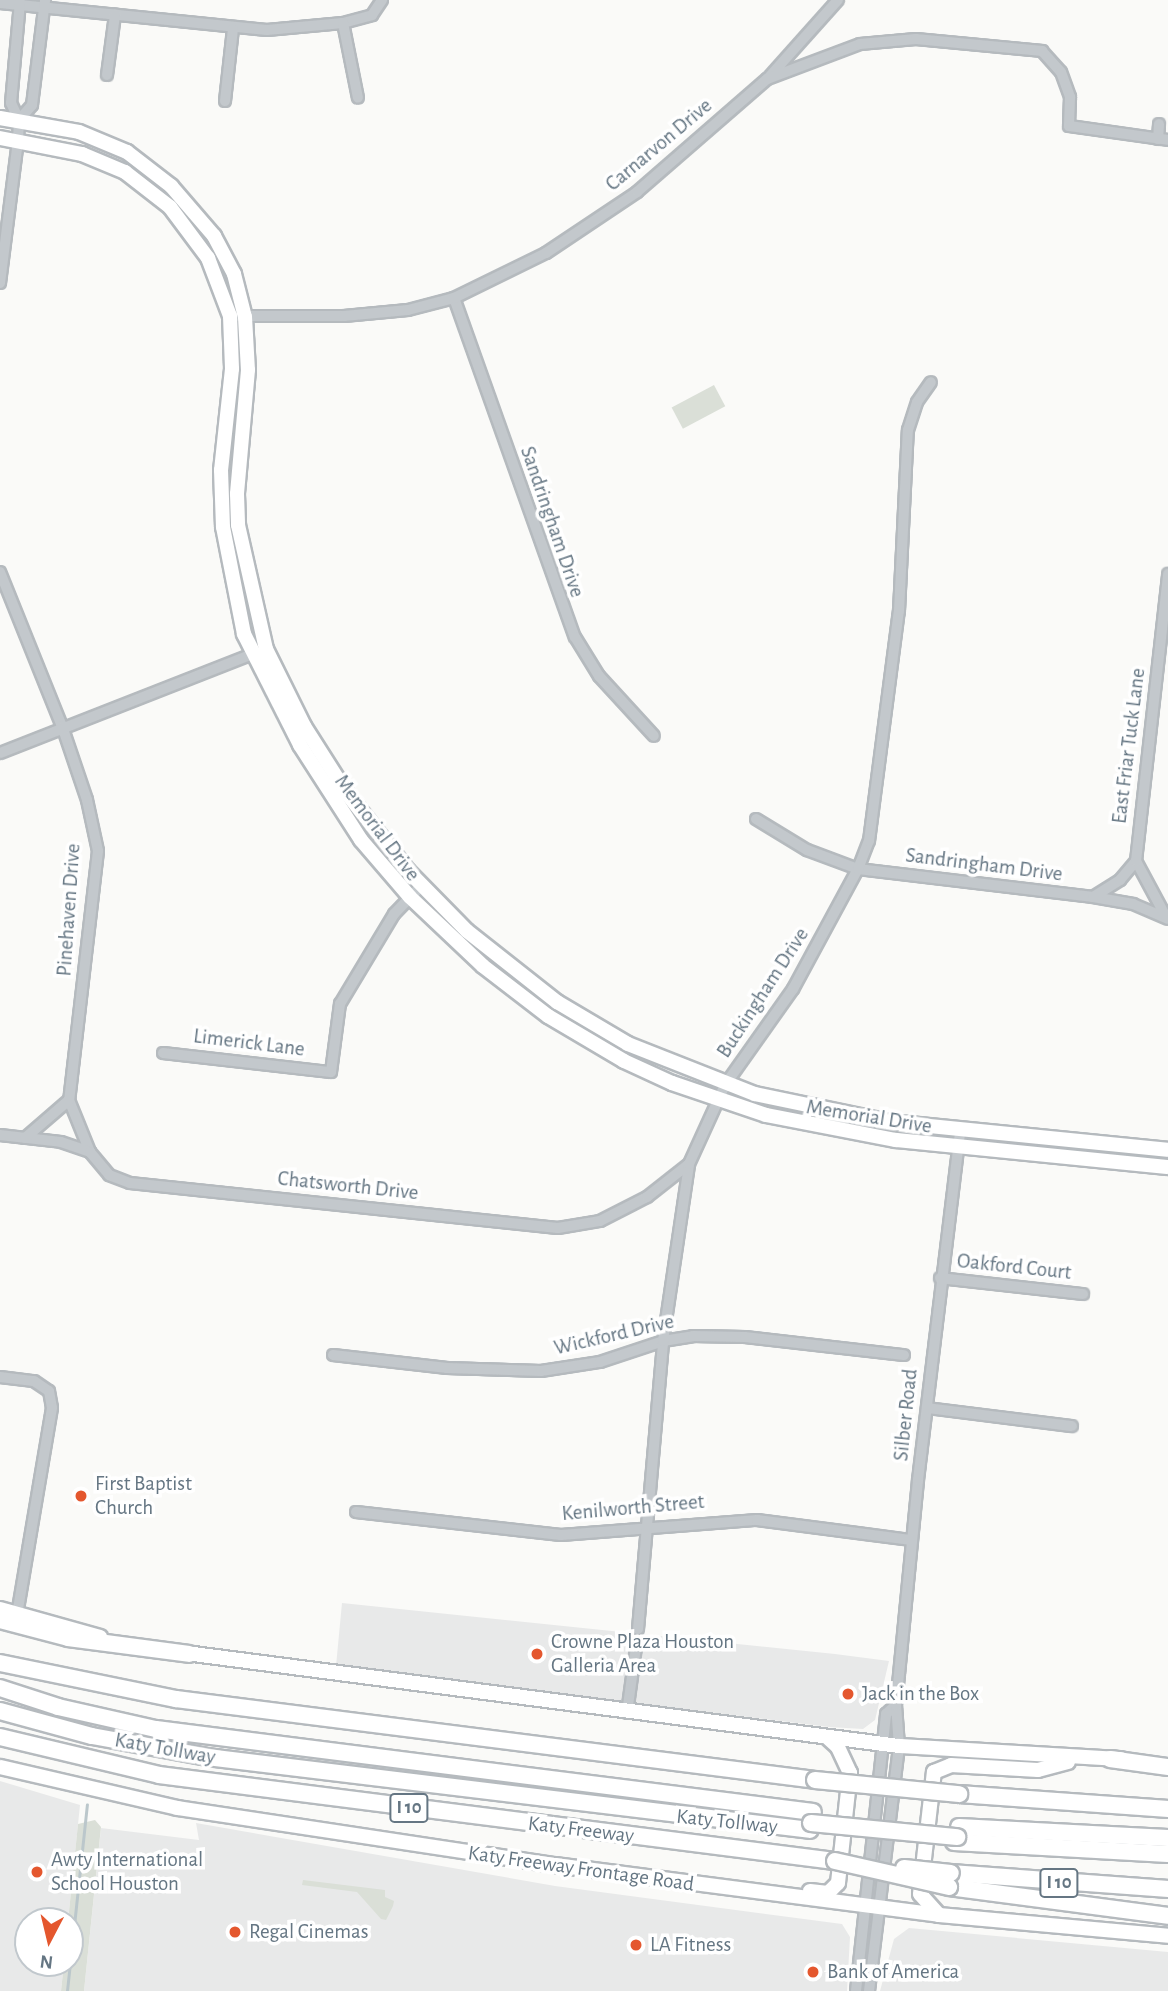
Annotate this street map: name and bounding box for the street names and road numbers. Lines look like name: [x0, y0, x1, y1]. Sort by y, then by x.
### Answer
street label: Carnarvon Drive: [601, 93, 717, 197]
street label: Sandringham Drive: [514, 443, 590, 601]
street label: East Friar Tuck Lane: [1107, 667, 1151, 825]
street label: Memorial Drive: [329, 770, 425, 886]
street label: Pinehaven Drive: [52, 843, 86, 977]
street label: Sandringham Drive: [904, 843, 1064, 887]
street label: Buckingham Drive: [712, 923, 814, 1063]
street label: Limerick Lane: [192, 1024, 306, 1062]
street label: Memorial Drive: [804, 1095, 934, 1139]
street label: Chatsworth Drive: [276, 1166, 420, 1206]
street label: Oakford Court: [956, 1248, 1072, 1286]
street label: Wickford Drive: [552, 1309, 676, 1361]
street label: Silber Road: [889, 1368, 923, 1462]
street label: Kenilworth Street: [561, 1489, 705, 1527]
street label: Katy Tollway: [113, 1728, 217, 1770]
road number: I 10: [388, 1792, 430, 1824]
street label: Katy Tollway: [675, 1804, 779, 1840]
street label: Katy Freeway: [526, 1811, 636, 1849]
street label: Katy Freeway Frontage Road: [466, 1841, 696, 1897]
road number: I 10: [1038, 1868, 1080, 1898]

